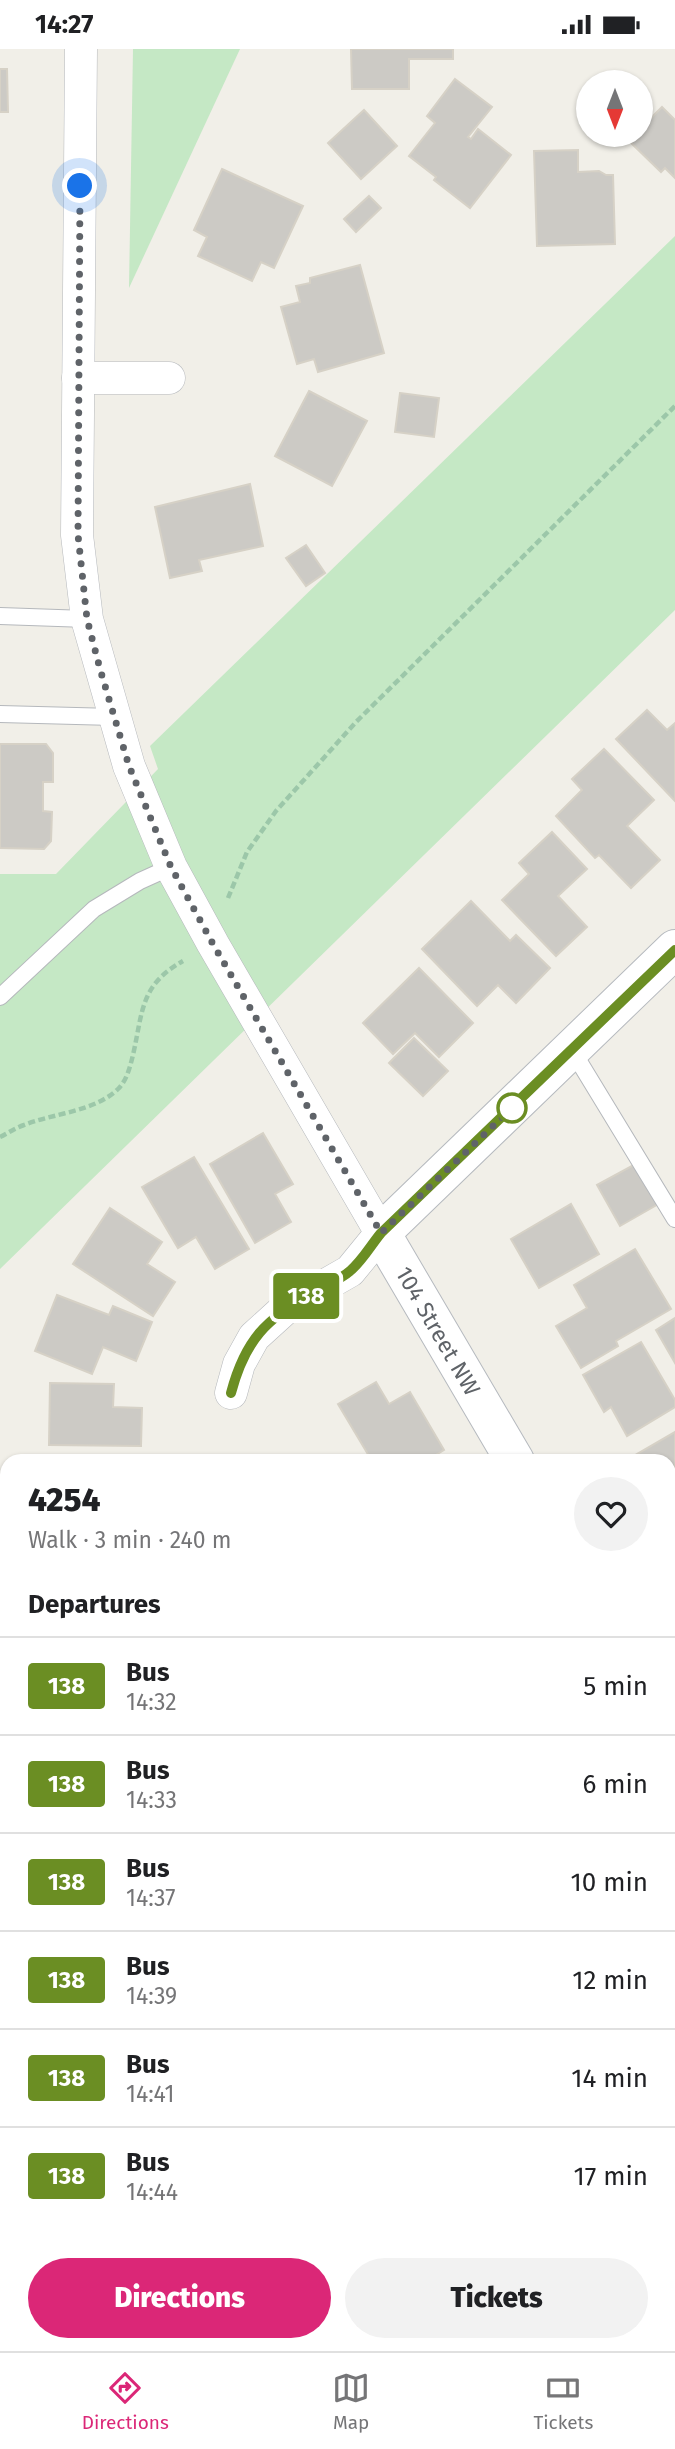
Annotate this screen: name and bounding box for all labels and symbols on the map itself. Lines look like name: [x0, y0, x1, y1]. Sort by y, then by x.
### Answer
north arrow: [576, 70, 653, 147]
your location: [62, 168, 97, 203]
unlabelled marker: [497, 1093, 527, 1123]
street label: 104 Street NW: [390, 1262, 486, 1400]
line badge: 138: [266, 1273, 346, 1319]

